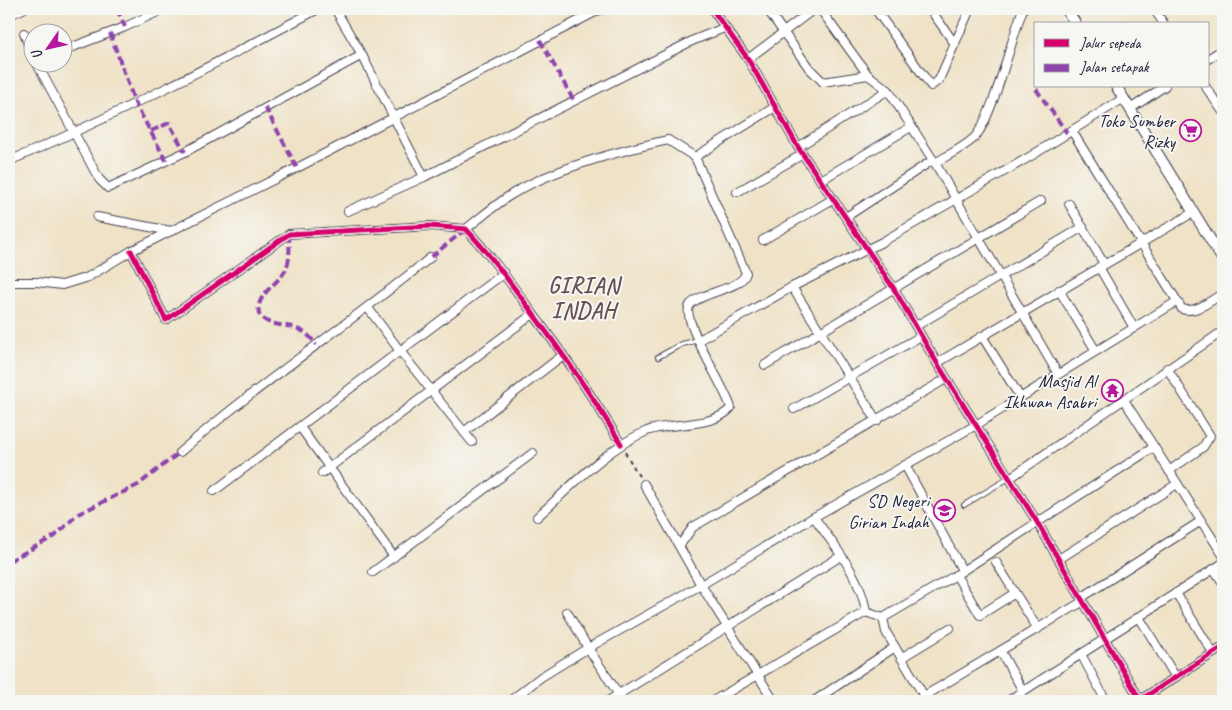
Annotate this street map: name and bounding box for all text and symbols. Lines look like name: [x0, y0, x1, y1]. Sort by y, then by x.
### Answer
north arrow: [22, 22, 72, 72]
legend: [1034, 22, 1210, 88]
text: Jalur sepeda: [1079, 34, 1142, 53]
text: U: [27, 45, 47, 63]
text: Jalan setapak: [1079, 58, 1150, 77]
place label: Toko Sumber Rizky: [1098, 110, 1178, 153]
supermarket icon: Toko Sumber Rizky: [1179, 119, 1203, 143]
district label: GIRIAN INDAH: [548, 272, 622, 325]
place label: Masjid Al Ikhwan Asabri: [1004, 370, 1099, 413]
temple icon: Masjid Al Ikhwan Asabri: [1100, 379, 1124, 403]
place label: SD Negeri Girian Indah: [849, 490, 932, 533]
school or university icon: SD Negeri Girian Indah: [933, 499, 957, 523]

